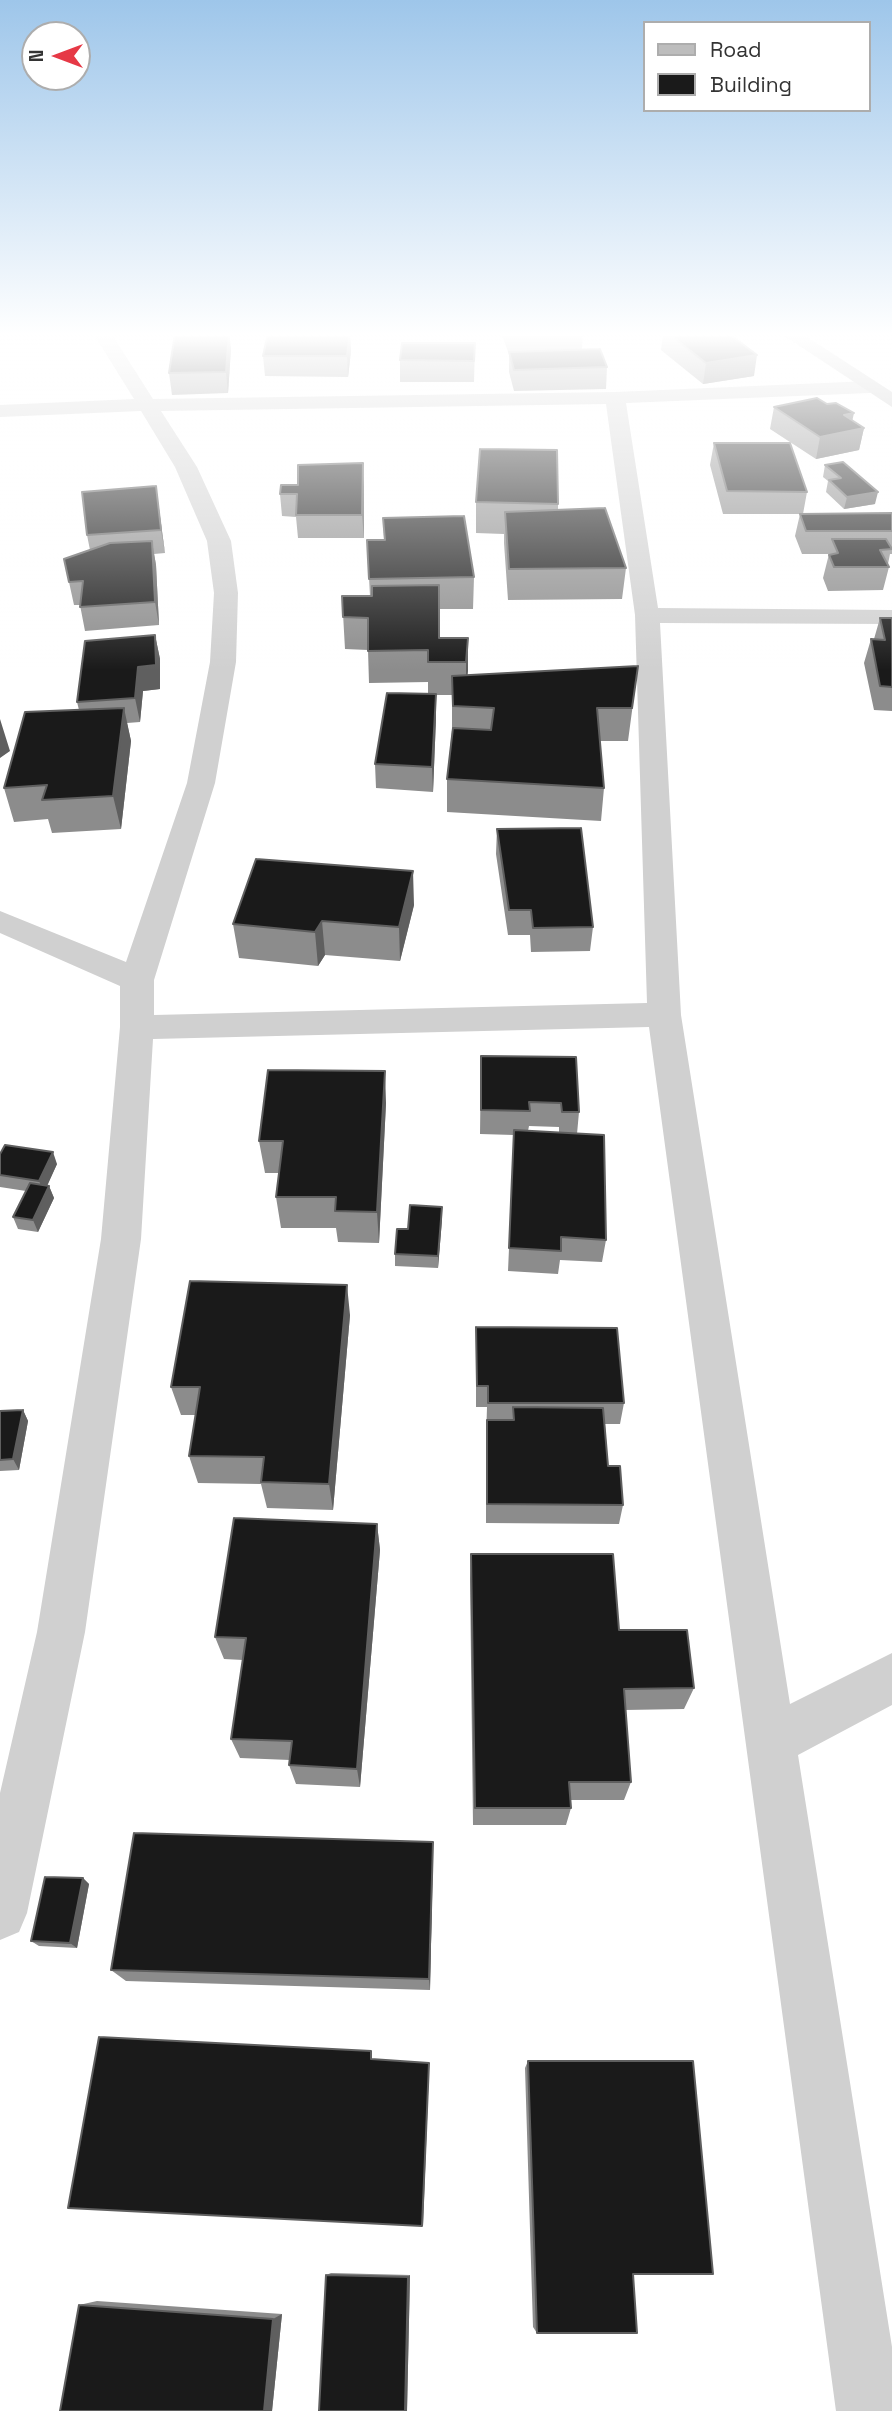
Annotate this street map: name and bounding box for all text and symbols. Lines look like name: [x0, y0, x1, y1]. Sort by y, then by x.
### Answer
north arrow: [21, 21, 91, 91]
legend: [644, 21, 871, 112]
text: Road: [710, 36, 762, 63]
text: N: [24, 50, 49, 62]
text: Building: [710, 71, 792, 98]

